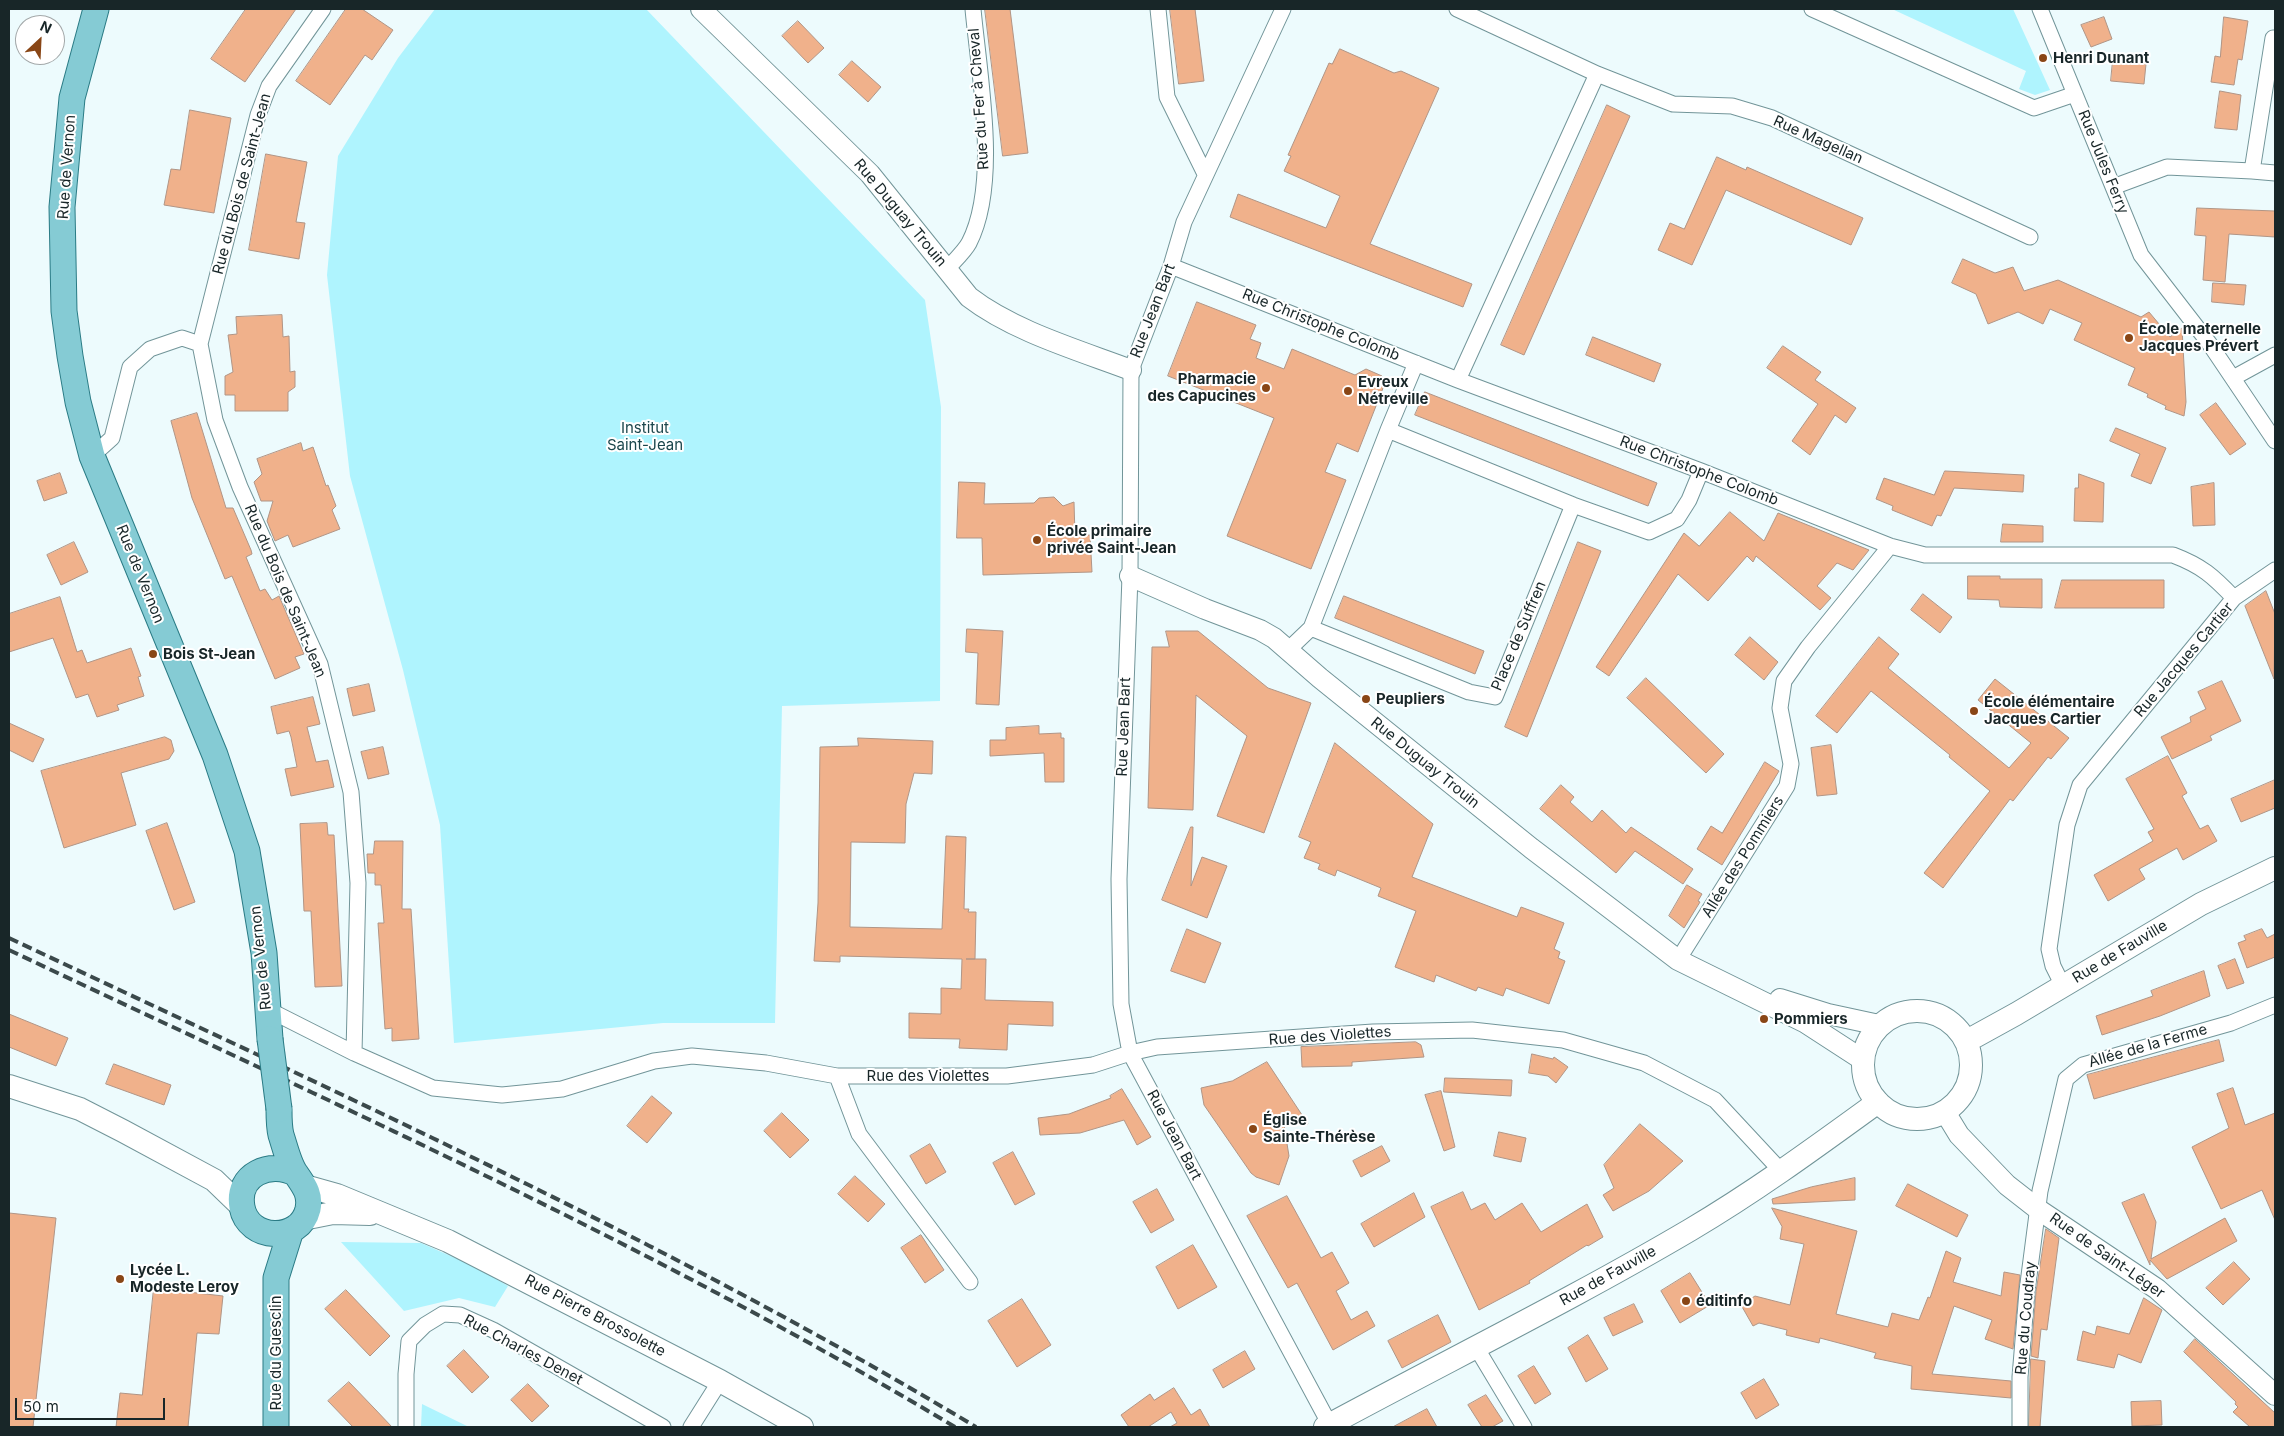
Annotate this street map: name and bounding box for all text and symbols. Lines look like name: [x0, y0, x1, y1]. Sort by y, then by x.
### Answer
north arrow: [15, 15, 65, 65]
text: N: [38, 17, 55, 37]
street label: Rue du Fer à Cheval: [965, 28, 993, 170]
place label: Henri Dunant: [2053, 49, 2149, 67]
marker: Henri Dunant: [2037, 52, 2049, 64]
street label: Rue du Bois de Saint-Jean: [209, 92, 275, 276]
street label: Rue Jules Ferry: [2074, 107, 2132, 217]
street label: Rue Magellan: [1771, 112, 1865, 168]
street label: Rue de Vernon: [54, 114, 80, 220]
street label: Rue Duguay Trouin: [850, 156, 950, 270]
street label: Rue Jean Bart: [1127, 261, 1179, 361]
street label: Rue Christophe Colomb: [1240, 285, 1402, 365]
place label: École maternelle Jacques Prévert: [2139, 320, 2261, 355]
marker: École maternelle Jacques Prévert: [2123, 332, 2135, 344]
place label: Pharmacie des Capucines: [1147, 370, 1256, 405]
place label: Evreux Nétreville: [1358, 373, 1428, 408]
marker: Pharmacie des Capucines: [1260, 382, 1272, 394]
marker: Evreux Nétreville: [1342, 385, 1354, 397]
park label: Institut Saint-Jean: [607, 419, 683, 454]
street label: Rue Christophe Colomb: [1617, 432, 1781, 510]
street label: Rue du Bois de Saint-Jean: [240, 502, 330, 680]
street label: Rue de Vernon: [112, 522, 168, 626]
place label: École primaire privée Saint-Jean: [1047, 522, 1176, 557]
marker: École primaire privée Saint-Jean: [1031, 534, 1043, 546]
street label: Place de Suffren: [1488, 578, 1550, 694]
street label: Rue Jacques Cartier: [2131, 599, 2237, 721]
place label: Bois St-Jean: [163, 645, 255, 663]
marker: Bois St-Jean: [147, 648, 159, 660]
street label: Rue Jean Bart: [1113, 677, 1135, 777]
place label: Peupliers: [1376, 690, 1445, 708]
marker: Peupliers: [1360, 693, 1372, 705]
place label: École élémentaire Jacques Cartier: [1984, 693, 2115, 728]
marker: École élémentaire Jacques Cartier: [1968, 705, 1980, 717]
street label: Rue Duguay Trouin: [1367, 714, 1483, 812]
street label: Allée des Pommiers: [1698, 793, 1788, 921]
street label: Rue de Vernon: [247, 905, 275, 1011]
street label: Rue de Fauville: [2069, 917, 2171, 987]
place label: Pommiers: [1774, 1010, 1848, 1028]
marker: Pommiers: [1758, 1013, 1770, 1025]
street label: Allée de la Ferme: [2087, 1020, 2209, 1072]
street label: Rue des Violettes: [1268, 1023, 1392, 1049]
street label: Rue des Violettes: [867, 1067, 989, 1085]
street label: Rue Jean Bart: [1143, 1087, 1205, 1183]
place label: Église Sainte-Thérèse: [1263, 1111, 1375, 1146]
marker: Église Sainte-Thérèse: [1247, 1123, 1259, 1135]
street label: Rue de Saint-Léger: [2046, 1209, 2168, 1303]
street label: Rue de Fauville: [1557, 1242, 1659, 1310]
street label: Rue du Coudray: [2012, 1260, 2040, 1376]
place label: Lycée L. Modeste Leroy: [130, 1261, 239, 1296]
street label: Rue Pierre Brossolette: [521, 1271, 669, 1361]
marker: Lycée L. Modeste Leroy: [114, 1273, 126, 1285]
place label: éditinfo: [1696, 1292, 1752, 1310]
street label: Rue du Guesclin: [267, 1295, 285, 1411]
marker: éditinfo: [1680, 1295, 1692, 1307]
street label: Rue Charles Denet: [460, 1311, 586, 1389]
scale bar: [18, 1388, 168, 1420]
text: 50 m: [23, 1397, 59, 1416]

